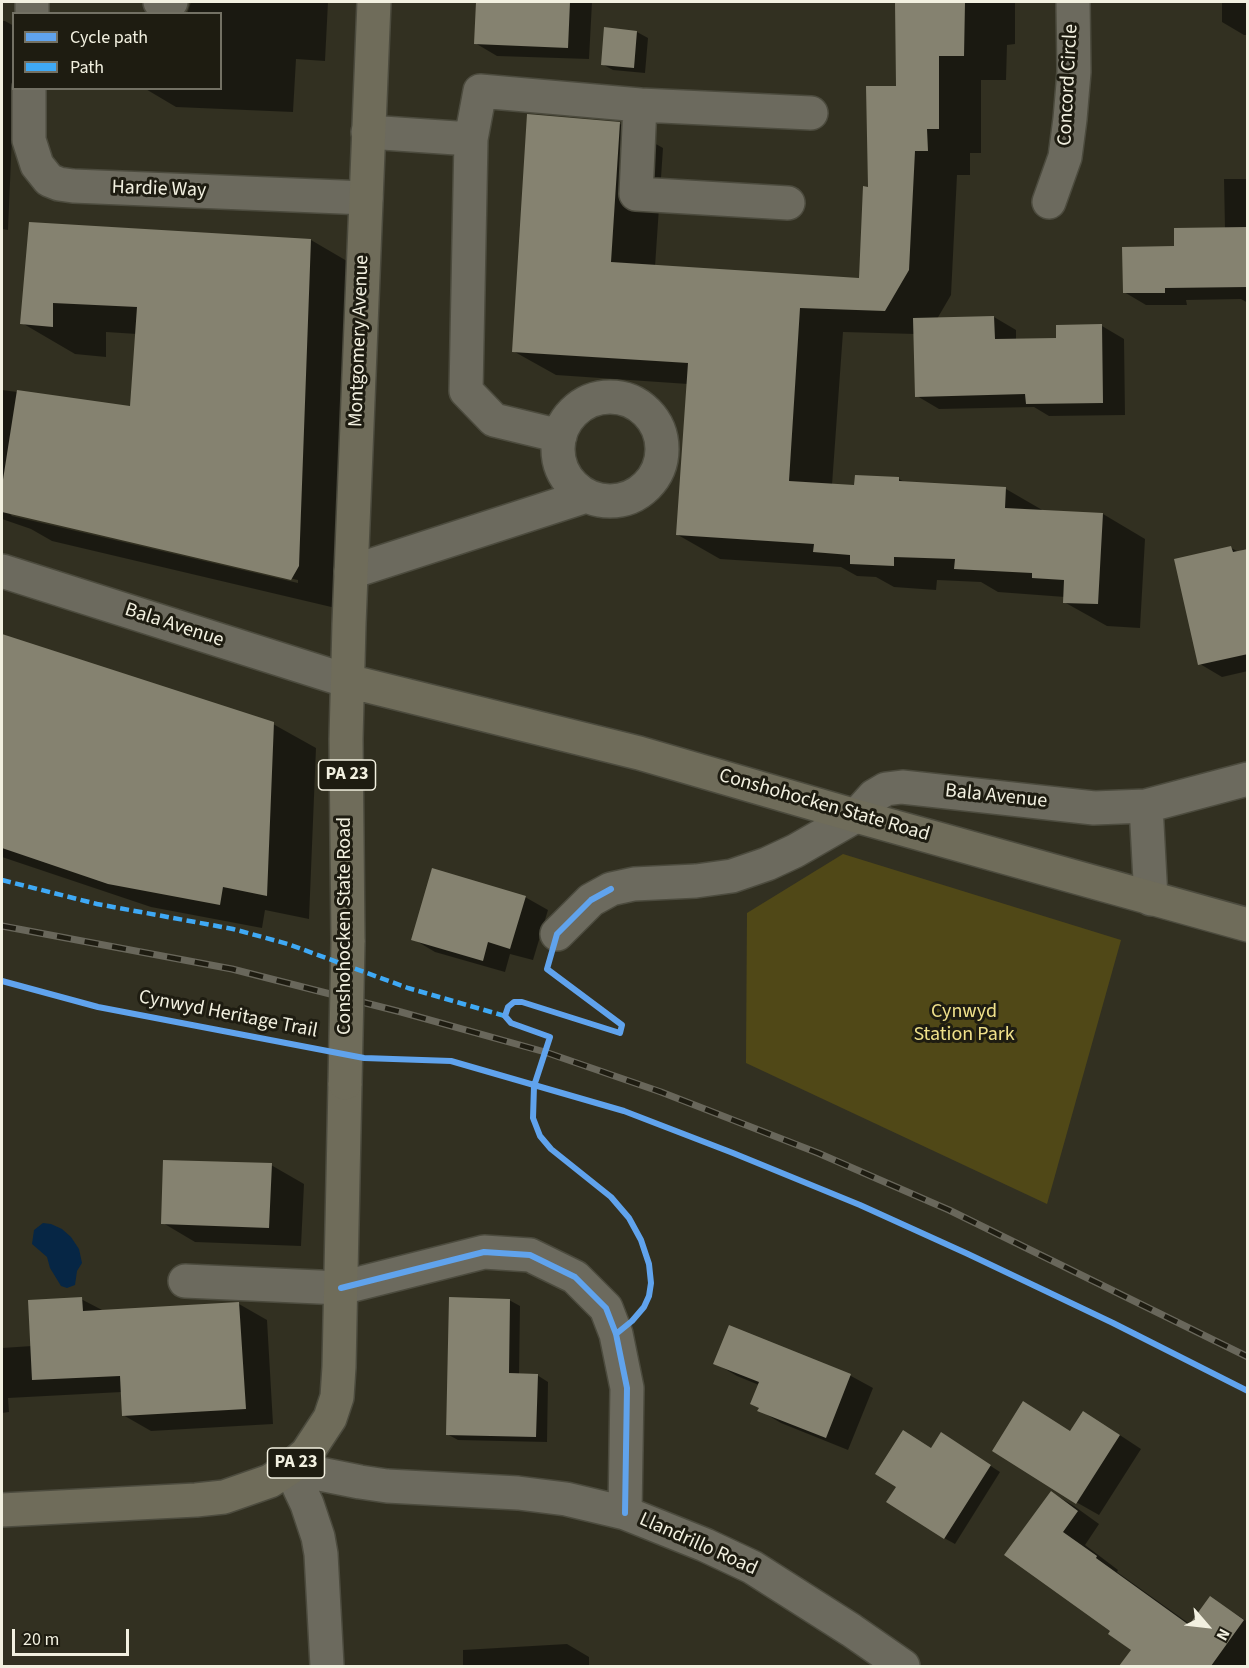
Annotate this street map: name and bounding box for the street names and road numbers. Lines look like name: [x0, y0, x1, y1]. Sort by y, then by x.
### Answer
street label: Concord Circle: [1054, 24, 1084, 146]
street label: Hardie Way: [111, 176, 207, 204]
street label: Montgomery Avenue: [345, 254, 375, 428]
street label: Bala Avenue: [121, 599, 227, 653]
road number: PA 23: [318, 760, 376, 790]
street label: Conshohocken State Road: [716, 764, 932, 848]
street label: Bala Avenue: [944, 780, 1048, 814]
street label: Conshohocken State Road: [334, 817, 358, 1035]
street label: Cynwyd Heritage Trail: [137, 986, 319, 1044]
road number: PA 23: [268, 1448, 324, 1478]
street label: Llandrillo Road: [635, 1508, 761, 1582]

